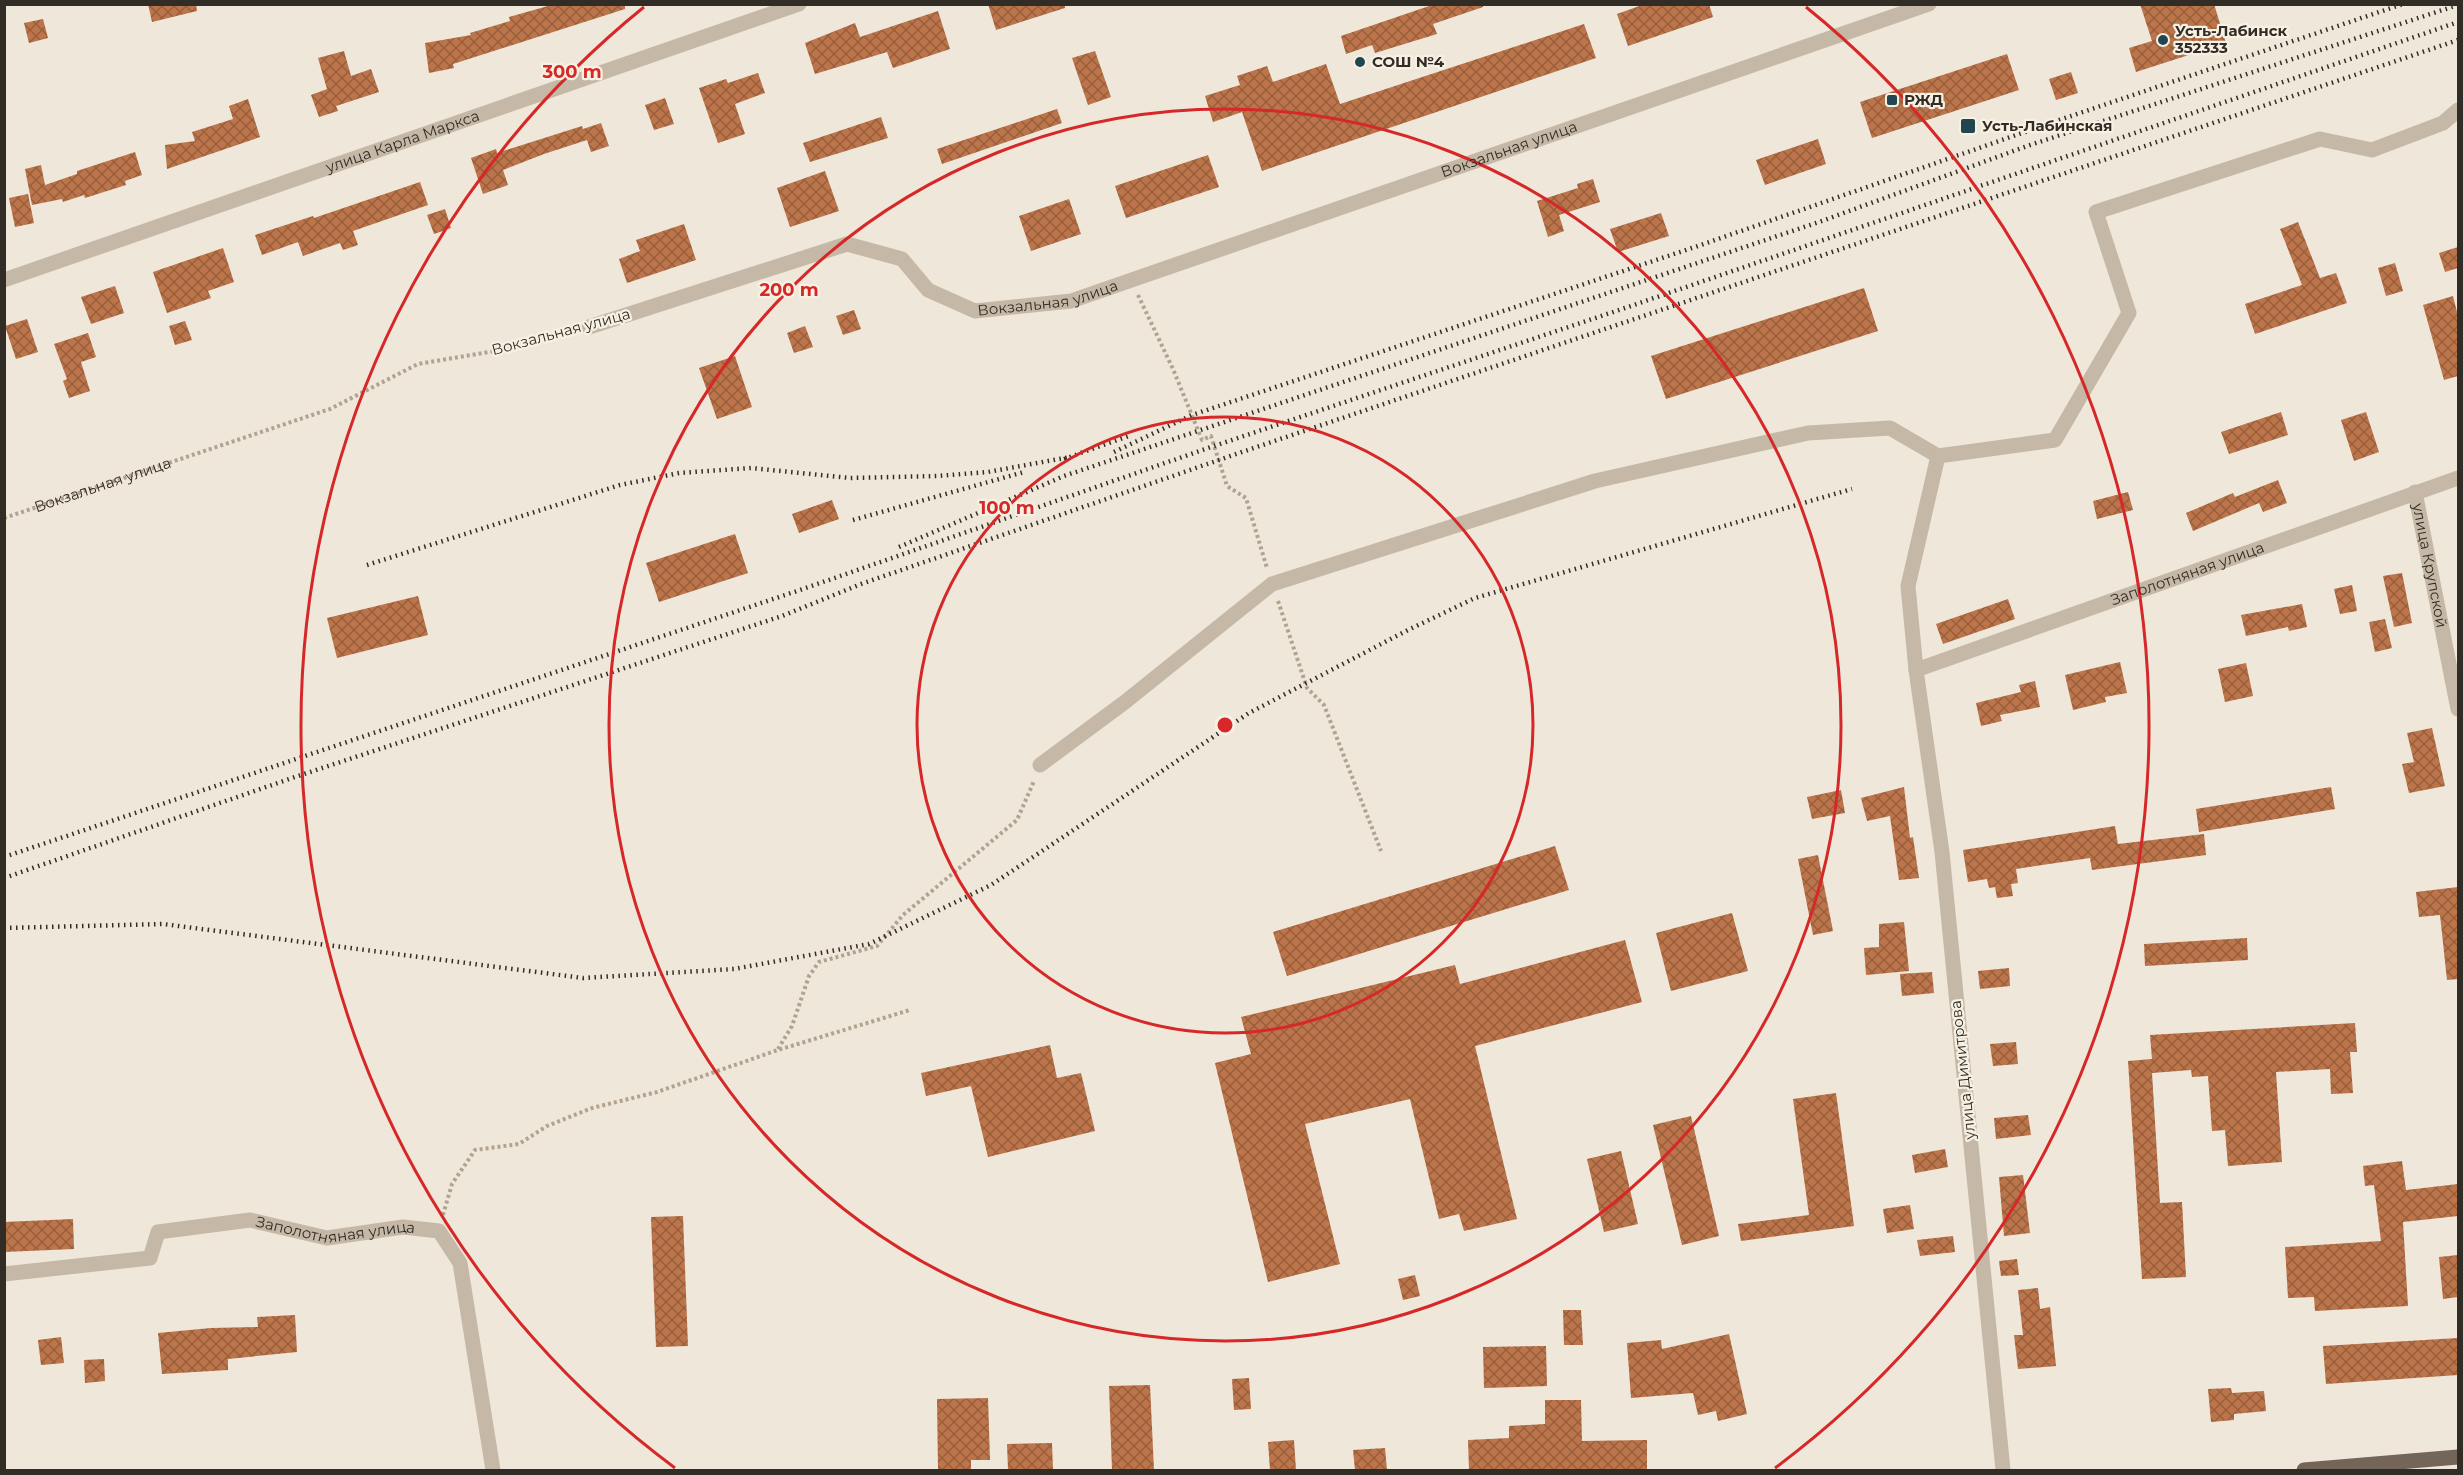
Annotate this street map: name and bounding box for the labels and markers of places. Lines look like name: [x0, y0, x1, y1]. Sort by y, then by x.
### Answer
place label: Усть-Лабинск 352333: [2174, 21, 2288, 57]
marker: Усть-Лабинск 352333: [2156, 33, 2170, 47]
place label: СОШ №4: [1372, 52, 1445, 71]
marker: СОШ №4: [1353, 55, 1367, 69]
place label: РЖД: [1904, 90, 1944, 109]
marker: РЖД: [1885, 93, 1899, 107]
place label: Усть-Лабинская: [1982, 116, 2113, 135]
marker: Усть-Лабинская: [1959, 117, 1977, 135]
centre of rings: [1215, 715, 1235, 735]

